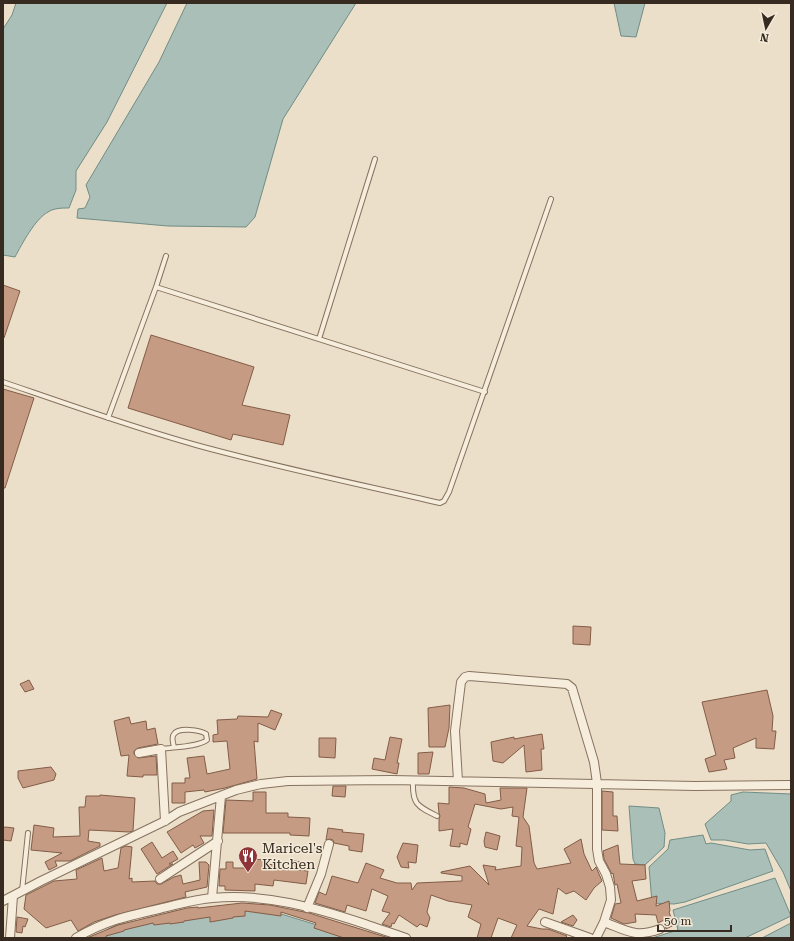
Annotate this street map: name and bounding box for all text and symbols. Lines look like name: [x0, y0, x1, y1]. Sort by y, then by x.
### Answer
north arrow: [746, 8, 786, 48]
text: N: [759, 30, 770, 44]
place label: Maricel's Kitchen: [262, 840, 323, 872]
restaurant icon: Maricel's Kitchen: [237, 845, 259, 873]
scale bar: [658, 907, 731, 933]
text: 50 m: [664, 914, 691, 928]

